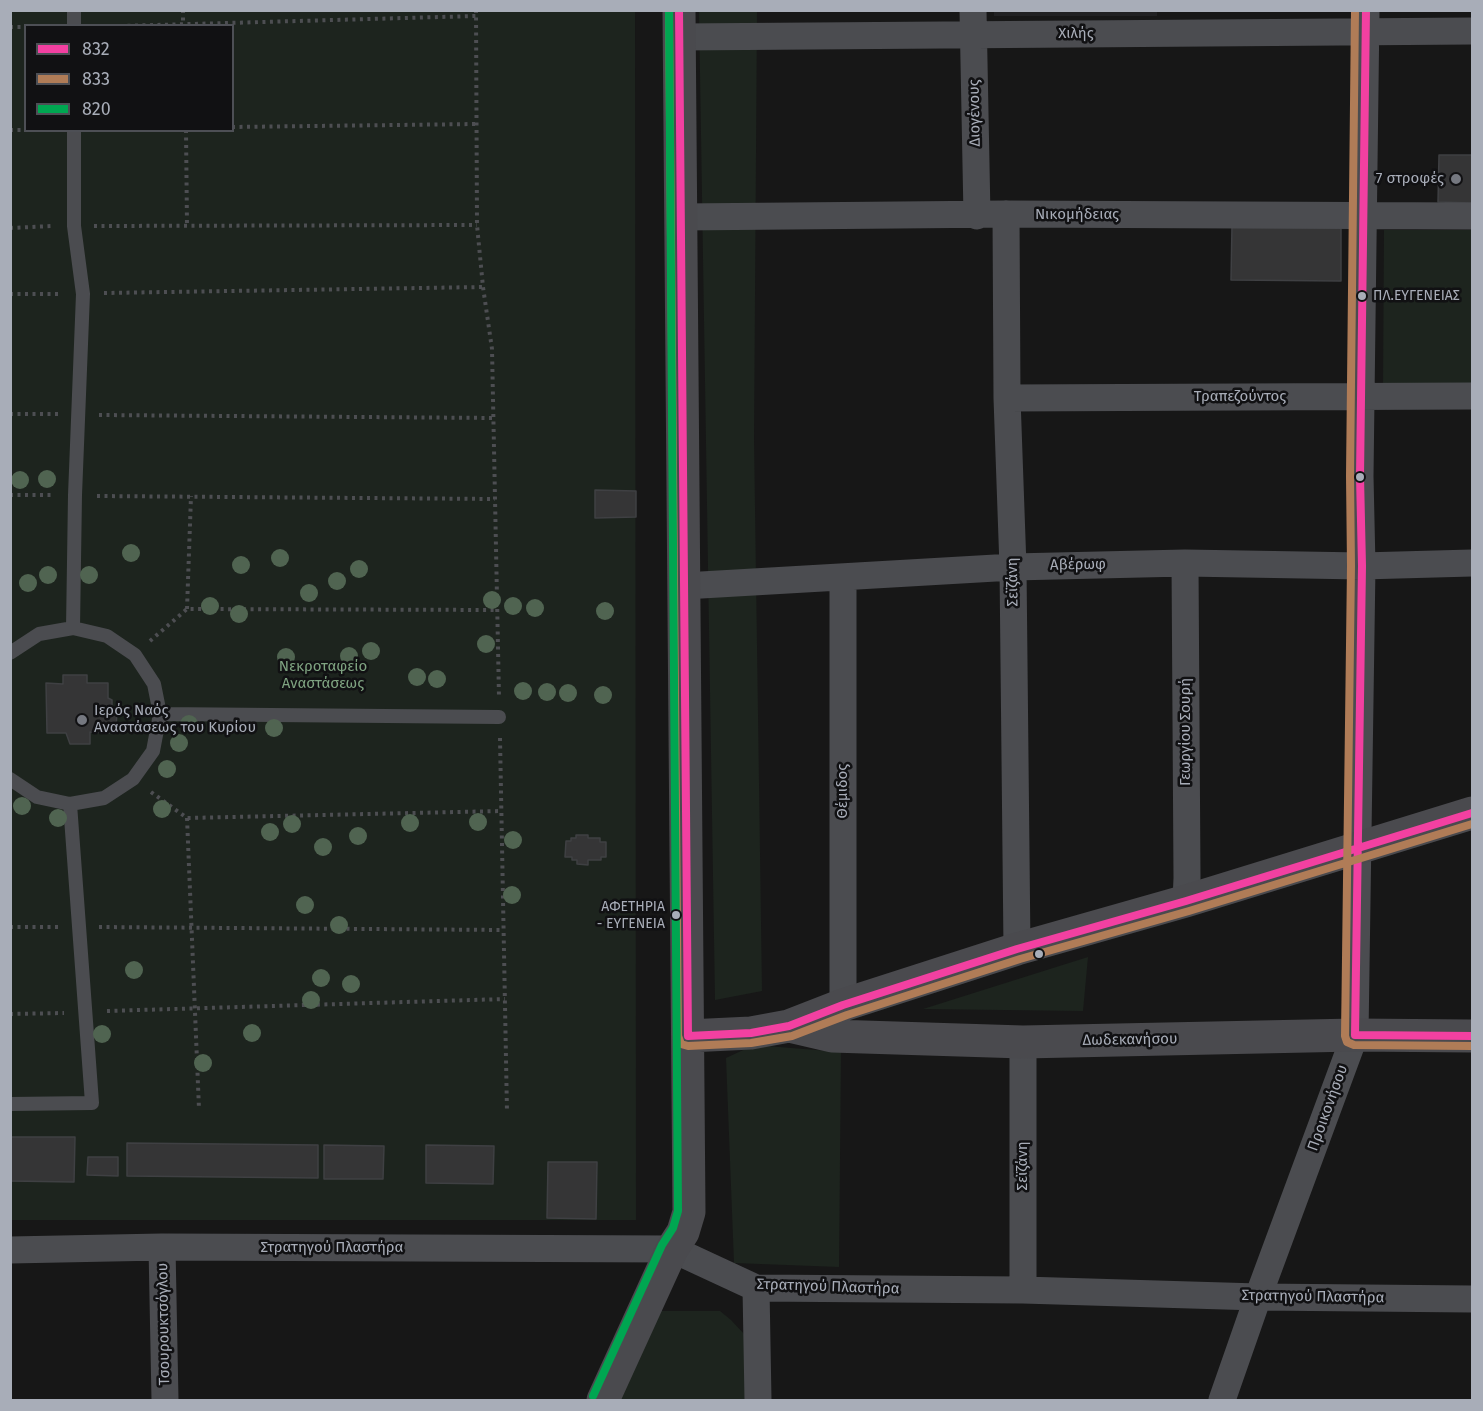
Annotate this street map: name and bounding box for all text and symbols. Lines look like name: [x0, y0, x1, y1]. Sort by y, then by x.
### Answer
legend: [24, 24, 234, 132]
street label: Χιλής: [1058, 25, 1094, 43]
text: 832: [82, 38, 110, 60]
text: 833: [82, 68, 110, 90]
street label: Διογένους: [965, 79, 985, 147]
text: 820: [82, 98, 111, 120]
place label: 7 στροφές: [1376, 170, 1444, 188]
marker: 7 στροφές: [1449, 172, 1463, 186]
street label: Νικομήδειας: [1035, 206, 1119, 224]
place label: ΠΛ.ΕΥΓΕΝΕΙΑΣ: [1373, 288, 1460, 304]
marker: ΠΛ.ΕΥΓΕΝΕΙΑΣ: [1356, 290, 1368, 302]
street label: Τραπεζούντος: [1194, 388, 1286, 406]
unlabelled marker: [1354, 471, 1366, 483]
street label: Αβέρωφ: [1050, 556, 1106, 574]
street label: Σεϊζάνη: [1004, 557, 1022, 607]
park label: Νεκροταφείο Αναστάσεως: [279, 658, 367, 693]
street label: Γεωργίου Σουρή: [1177, 678, 1195, 786]
place label: Ιερός Ναός Αναστάσεως του Κυρίου: [94, 702, 256, 737]
marker: Ιερός Ναός Αναστάσεως του Κυρίου: [75, 713, 89, 727]
street label: Θέμιδος: [834, 764, 852, 818]
place label: ΑΦΕΤΗΡΙΑ - ΕΥΓΕΝΕΙΑ: [597, 899, 665, 932]
marker: ΑΦΕΤΗΡΙΑ - ΕΥΓΕΝΕΙΑ: [670, 909, 682, 921]
unlabelled marker: [1033, 948, 1045, 960]
street label: Δωδεκανήσου: [1082, 1030, 1178, 1050]
street label: Προικονήσου: [1304, 1062, 1352, 1154]
street label: Σεϊζάνη: [1014, 1141, 1032, 1191]
street label: Στρατηγού Πλαστήρα: [261, 1239, 403, 1257]
street label: Τσουρουκτσόγλου: [154, 1263, 174, 1385]
street label: Στρατηγού Πλαστήρα: [756, 1276, 900, 1298]
street label: Στρατηγού Πλαστήρα: [1241, 1287, 1385, 1307]

